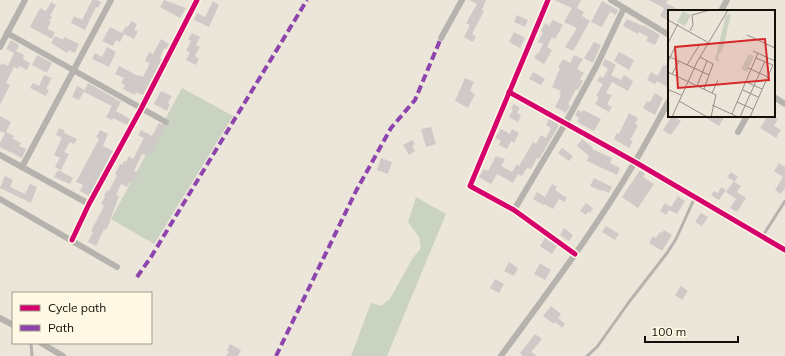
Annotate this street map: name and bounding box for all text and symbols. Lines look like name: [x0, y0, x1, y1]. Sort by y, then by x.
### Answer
inset map: [668, 10, 775, 117]
legend: [12, 292, 152, 344]
text: Cycle path: [48, 300, 106, 315]
scale bar: [645, 318, 738, 344]
text: Path: [48, 320, 74, 335]
text: 100 m: [651, 324, 686, 339]

